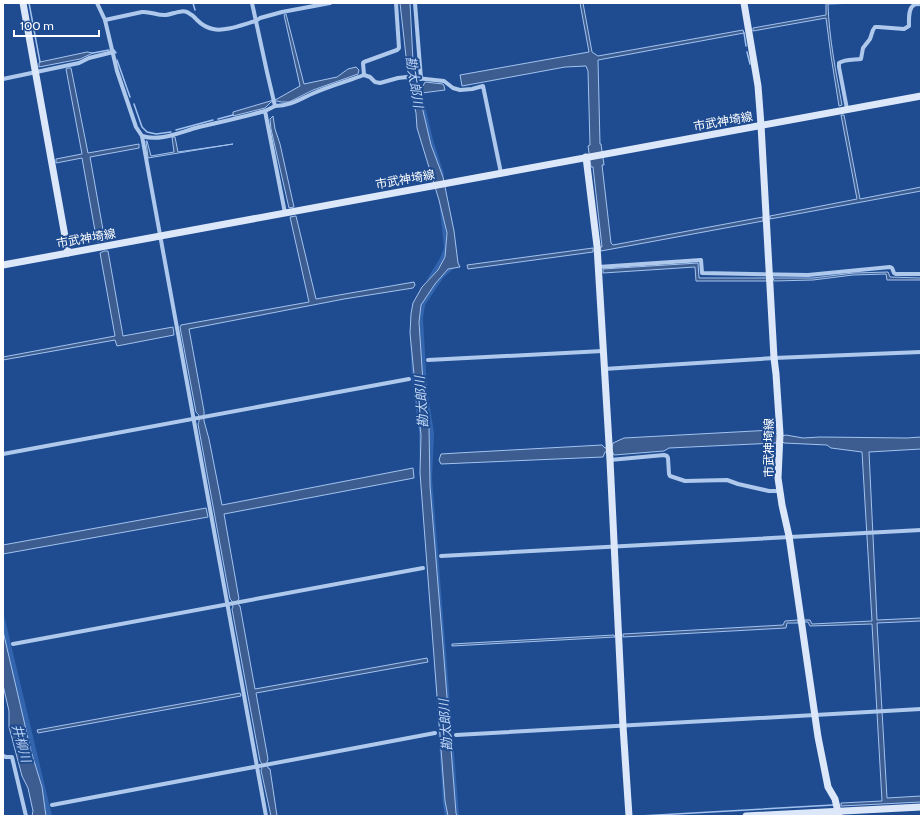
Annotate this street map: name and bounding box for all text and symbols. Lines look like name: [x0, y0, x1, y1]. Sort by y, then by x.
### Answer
scale bar: [14, 12, 99, 38]
text: 100 m: [20, 18, 54, 33]
water label: 勘太郎川: [403, 55, 427, 111]
street label: 市武神埼線: [692, 108, 754, 134]
street label: 市武神埼線: [374, 166, 436, 192]
street label: 市武神埼線: [55, 225, 117, 251]
water label: 勘太郎川: [411, 374, 431, 429]
street label: 市武神埼線: [761, 418, 776, 478]
water label: 勘太郎川: [435, 697, 455, 752]
water label: 井柳川: [9, 722, 35, 766]

